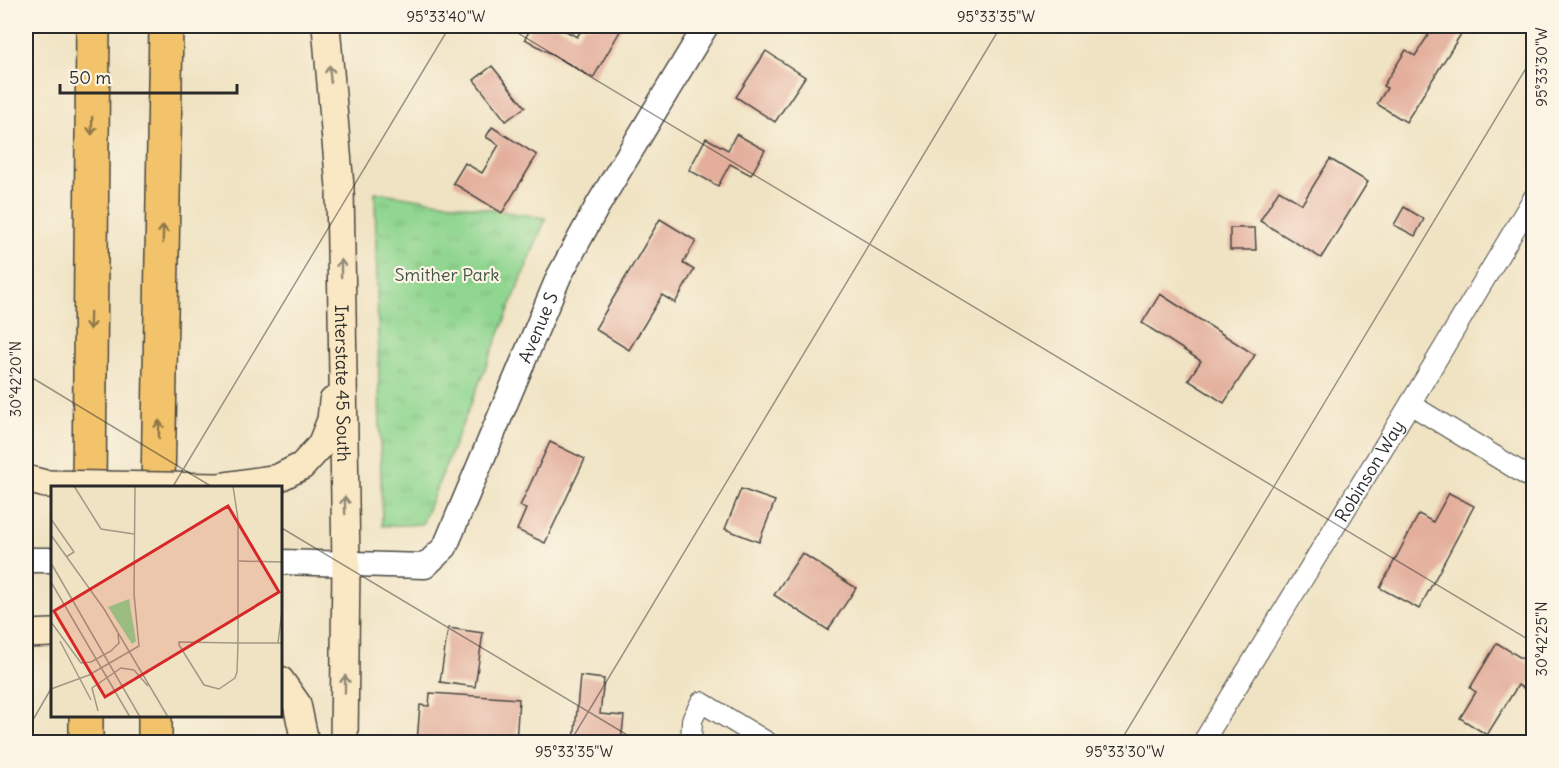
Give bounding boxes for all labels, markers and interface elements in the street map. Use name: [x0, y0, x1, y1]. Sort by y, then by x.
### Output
text: 95°33'40"W: [406, 7, 486, 26]
text: 95°33'35"W: [957, 7, 1035, 26]
text: 95°33'30"W: [1532, 27, 1551, 107]
scale bar: [60, 57, 237, 95]
one-way arrow: [324, 64, 335, 84]
text: 50 m: [69, 66, 111, 89]
one-way arrow: [86, 115, 98, 135]
one-way arrow: [157, 225, 168, 245]
one-way arrow: [335, 259, 347, 279]
park label: Smither Park: [395, 263, 499, 286]
street label: Avenue S: [512, 288, 563, 366]
street label: Interstate 45 South: [330, 304, 356, 462]
one-way arrow: [84, 310, 96, 330]
text: 30°42'20"N: [6, 341, 25, 417]
street label: Robinson Way: [1329, 416, 1409, 526]
one-way arrow: [153, 420, 165, 440]
inset map: [51, 486, 282, 717]
one-way arrow: [339, 496, 351, 516]
text: 30°42'25"N: [1532, 601, 1551, 677]
one-way arrow: [339, 675, 351, 695]
text: 95°33'35"W: [535, 742, 613, 761]
text: 95°33'30"W: [1085, 742, 1165, 761]

